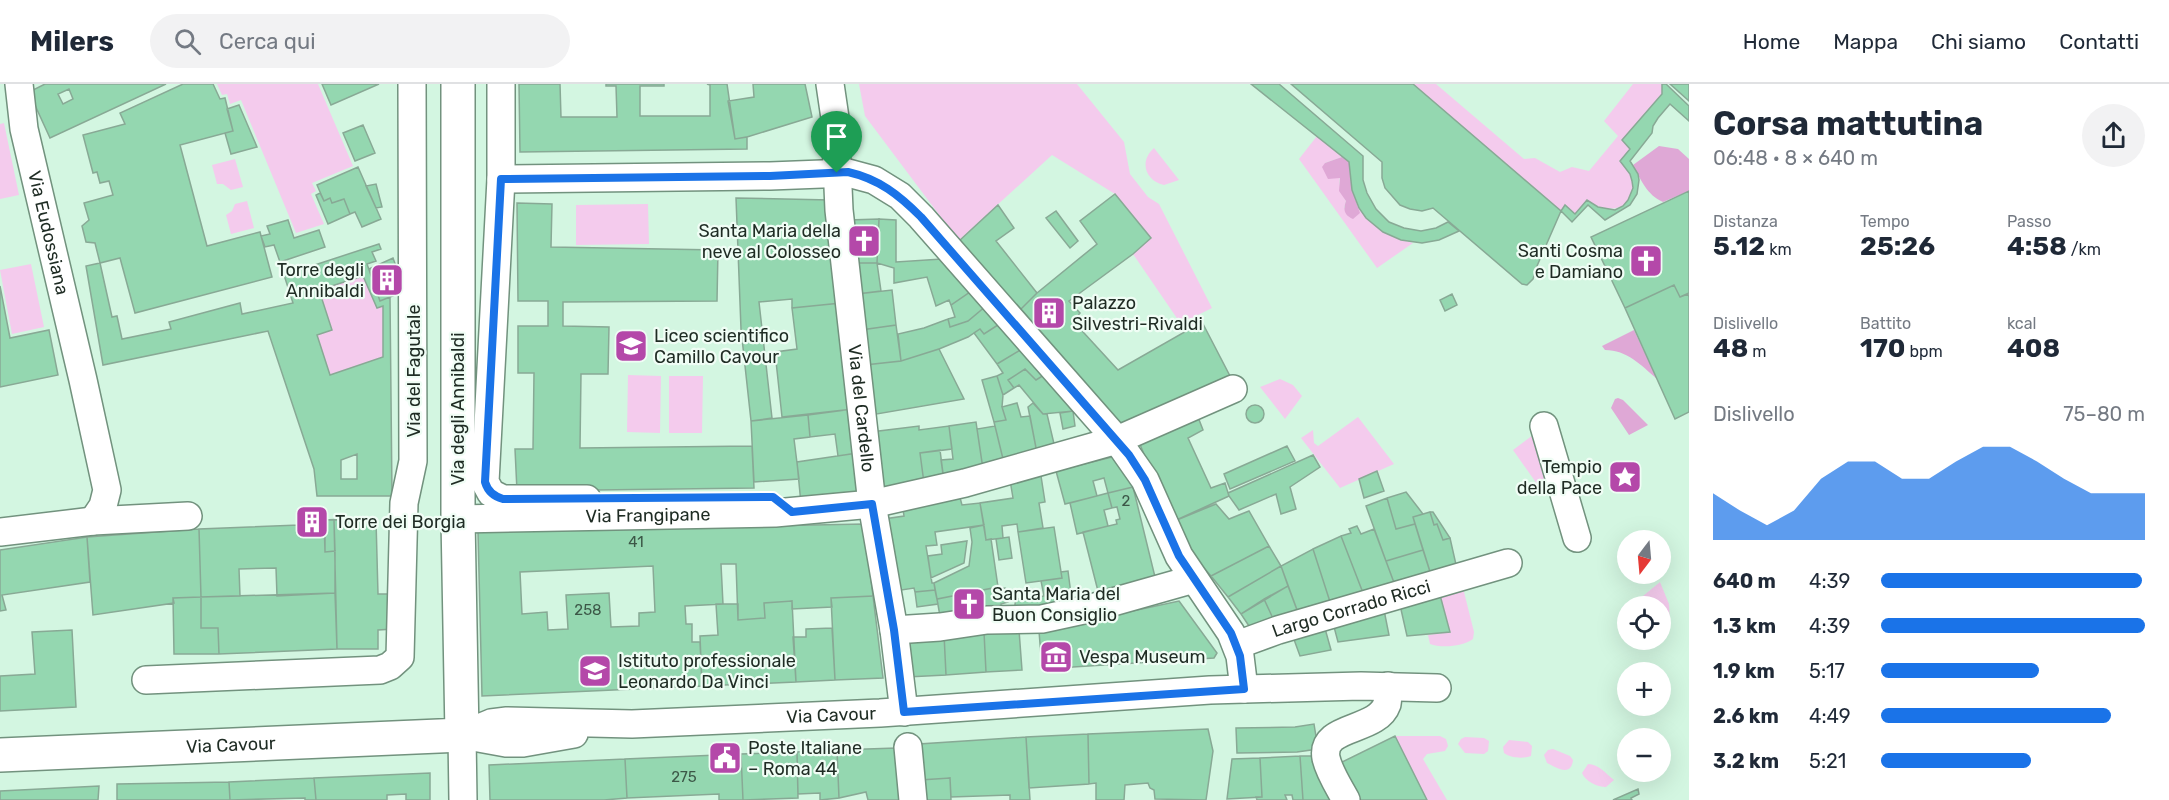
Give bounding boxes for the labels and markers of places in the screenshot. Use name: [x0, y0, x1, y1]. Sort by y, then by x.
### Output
pin: [811, 111, 862, 173]
place label: Santa Maria della neve al Colosseo: [698, 220, 841, 263]
church icon: Santa Maria della neve al Colosseo: [846, 223, 882, 259]
place label: Santi Cosma e Damiano: [1518, 240, 1623, 283]
church icon: Santi Cosma e Damiano: [1628, 243, 1664, 279]
place label: Torre degli Annibaldi: [277, 259, 364, 302]
building icon: Torre degli Annibaldi: [369, 262, 405, 298]
place label: Palazzo Silvestri-Rivaldi: [1072, 292, 1203, 335]
building icon: Palazzo Silvestri-Rivaldi: [1031, 295, 1067, 331]
place label: Liceo scientifico Camillo Cavour: [654, 325, 789, 368]
school or university icon: Liceo scientifico Camillo Cavour: [613, 328, 649, 364]
place label: Tempio della Pace: [1517, 456, 1602, 499]
place icon: Tempio della Pace: [1607, 459, 1643, 495]
building icon: Torre dei Borgia: [294, 504, 330, 540]
place label: Torre dei Borgia: [335, 511, 466, 533]
place label: Santa Maria del Buon Consiglio: [992, 583, 1120, 626]
church icon: Santa Maria del Buon Consiglio: [951, 586, 987, 622]
museum icon: Vespa Museum: [1038, 639, 1074, 675]
place label: Vespa Museum: [1079, 646, 1205, 668]
place label: Istituto professionale Leonardo Da Vinci: [618, 650, 796, 693]
school or university icon: Istituto professionale Leonardo Da Vinci: [577, 653, 613, 689]
place label: Poste Italiane – Roma 44: [748, 737, 862, 780]
public building icon: Poste Italiane – Roma 44: [707, 740, 743, 776]

